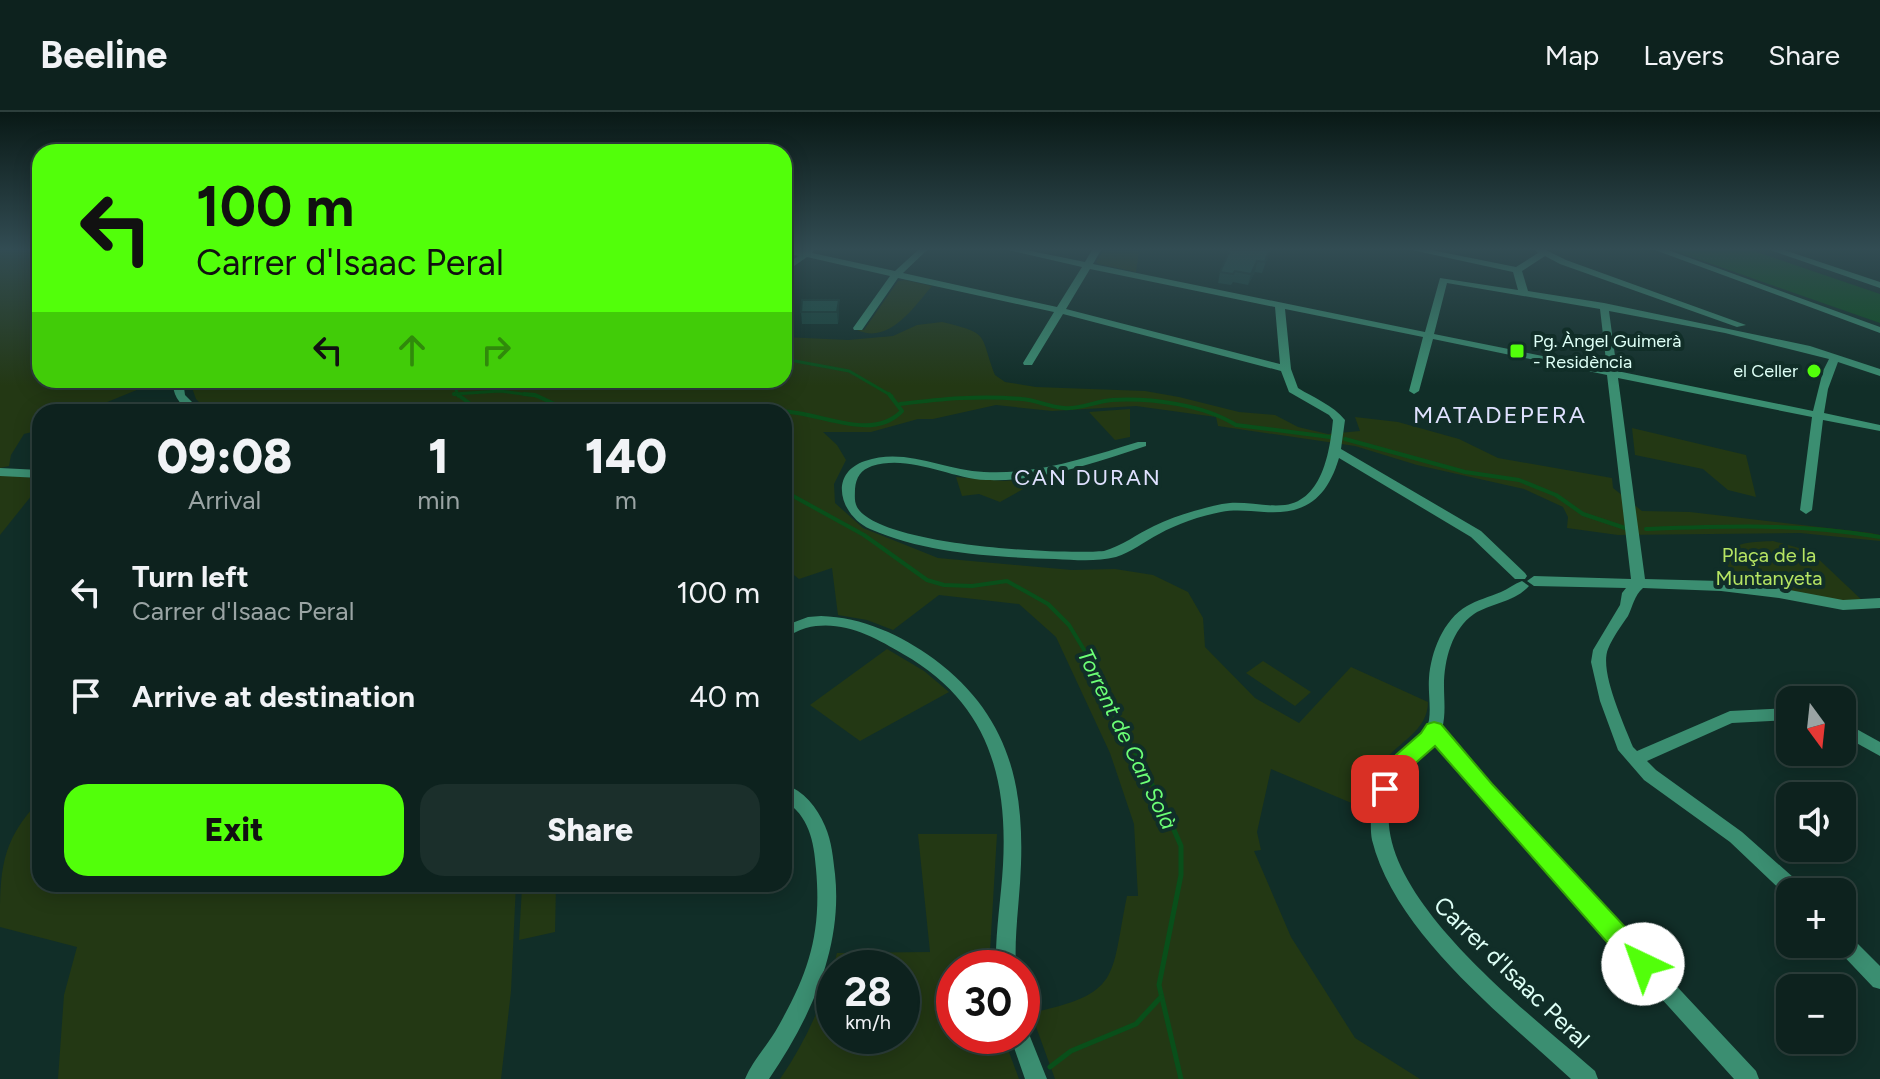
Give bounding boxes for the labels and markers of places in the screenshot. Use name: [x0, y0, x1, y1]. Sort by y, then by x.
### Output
place label: Pg. Àngel Guimerà - Residència: [1533, 330, 1681, 373]
marker: Pg. Àngel Guimerà - Residència: [1508, 342, 1526, 360]
place label: el Celler: [1733, 360, 1798, 382]
marker: el Celler: [1805, 362, 1823, 380]
pin: [1351, 755, 1419, 823]

